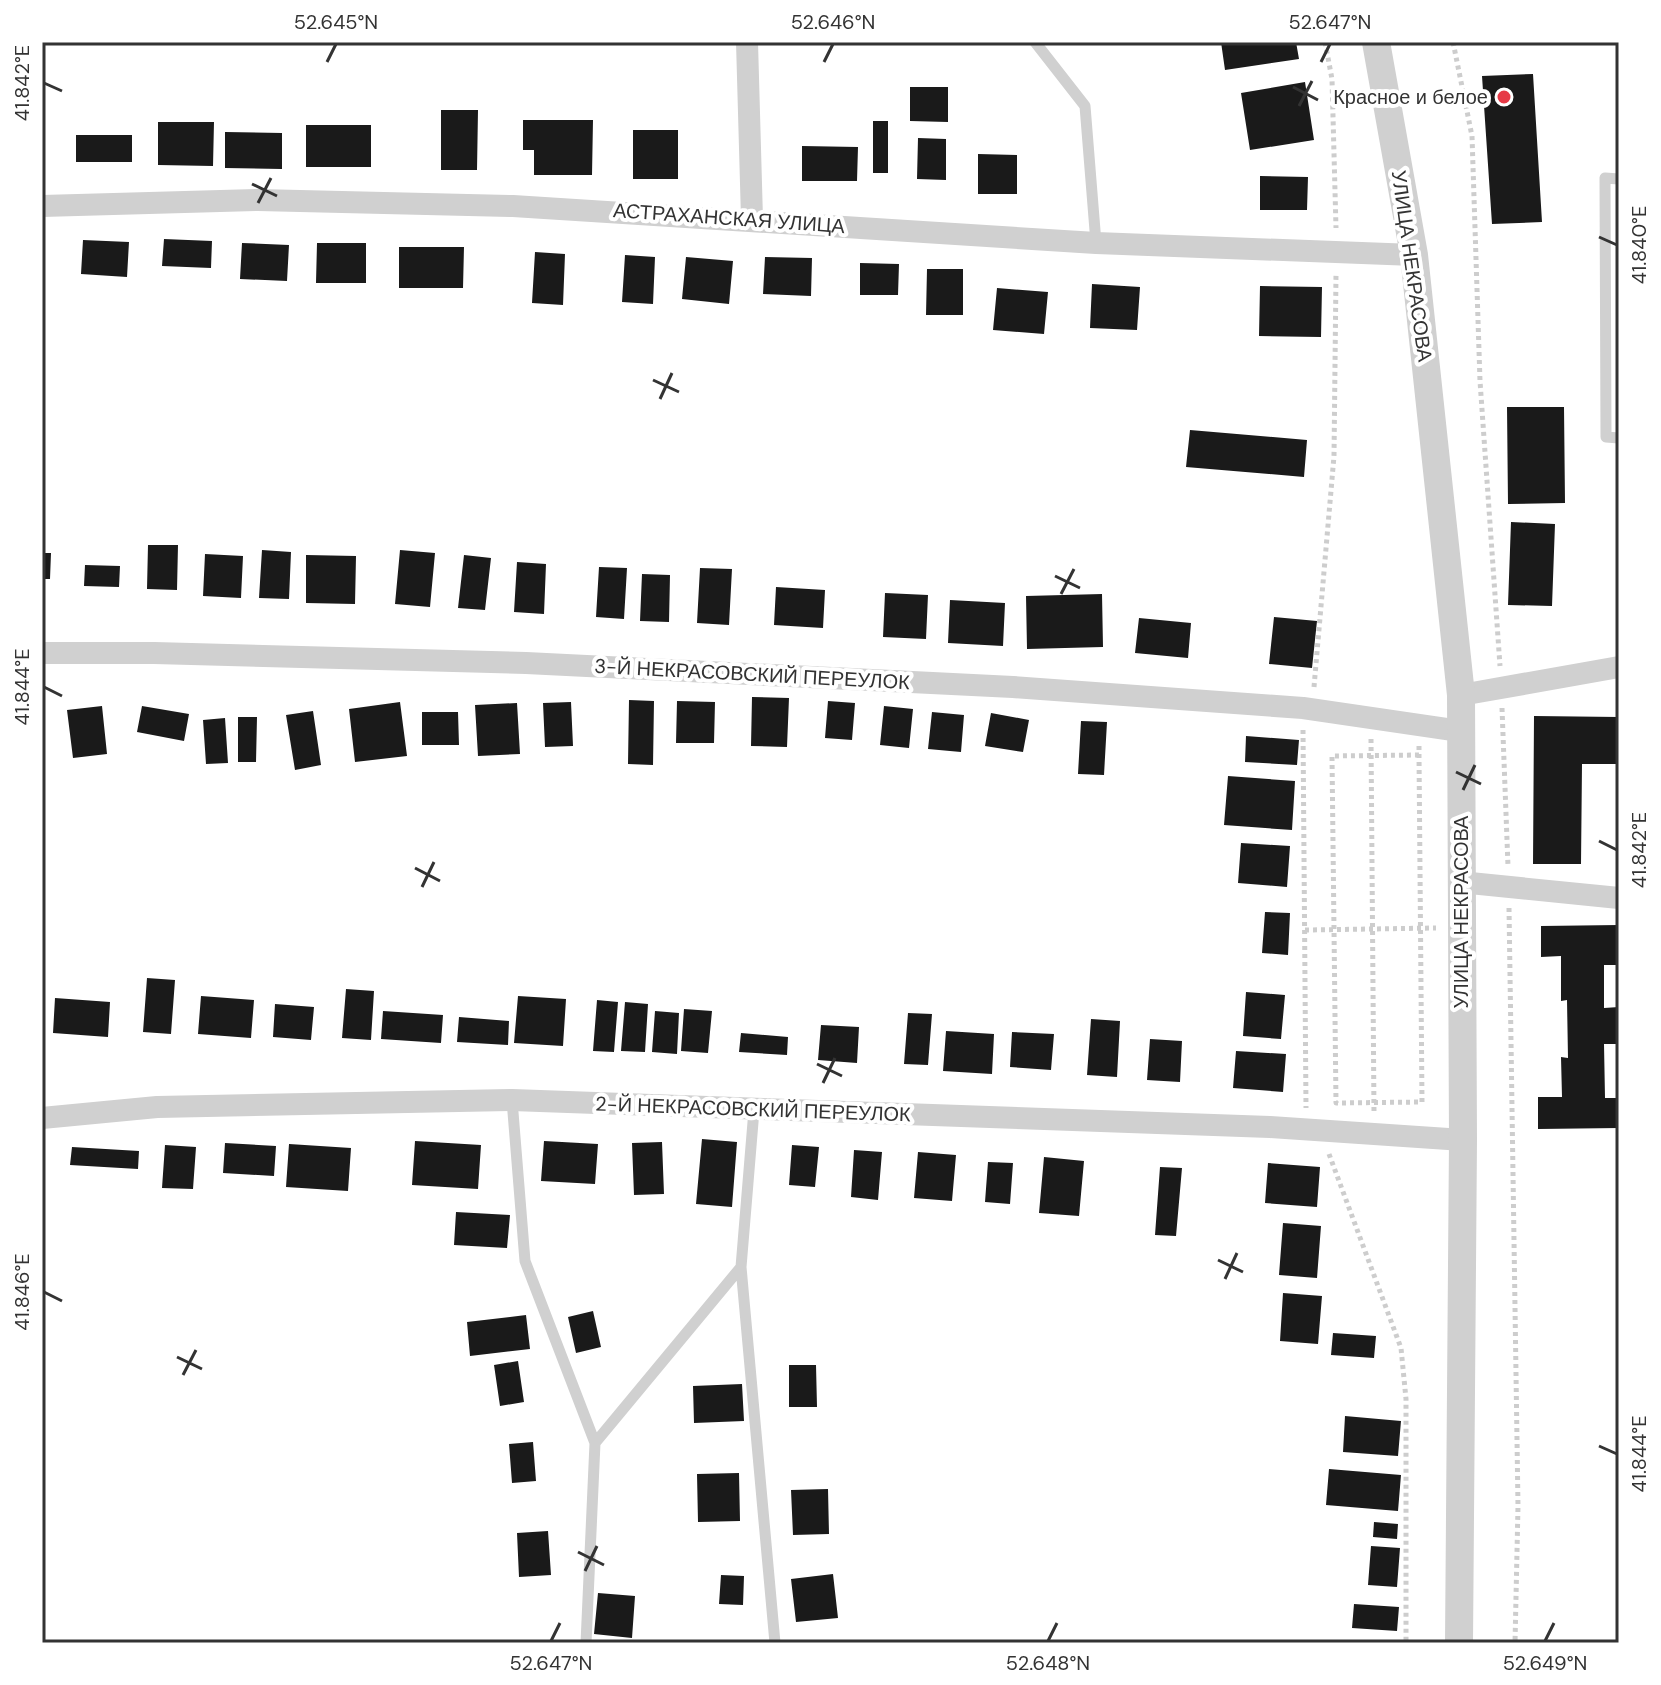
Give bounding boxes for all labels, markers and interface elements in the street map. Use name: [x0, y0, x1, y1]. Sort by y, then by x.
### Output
text: 52.645°N: [294, 9, 378, 35]
text: 52.646°N: [791, 9, 875, 35]
text: 52.647°N: [1289, 9, 1371, 35]
text: 41.842°E: [9, 45, 35, 121]
place label: Красное и белое: [1333, 84, 1488, 110]
marker: Красное и белое: [1495, 88, 1513, 106]
street label: УЛИЦА НЕКРАСОВА: [1386, 169, 1438, 364]
street label: АСТРАХАНСКАЯ УЛИЦА: [612, 197, 846, 239]
text: 41.840°E: [1626, 206, 1652, 284]
text: 41.844°E: [9, 649, 35, 725]
street label: 3-Й НЕКРАСОВСКИЙ ПЕРЕУЛОК: [594, 653, 911, 695]
text: 41.842°E: [1626, 812, 1652, 888]
street label: УЛИЦА НЕКРАСОВА: [1448, 815, 1474, 1008]
street label: 2-Й НЕКРАСОВСКИЙ ПЕРЕУЛОК: [595, 1091, 911, 1128]
text: 41.846°E: [9, 1253, 35, 1331]
text: 41.844°E: [1626, 1416, 1652, 1492]
text: 52.647°N: [510, 1650, 592, 1676]
text: 52.648°N: [1006, 1650, 1090, 1676]
text: 52.649°N: [1503, 1650, 1587, 1676]

